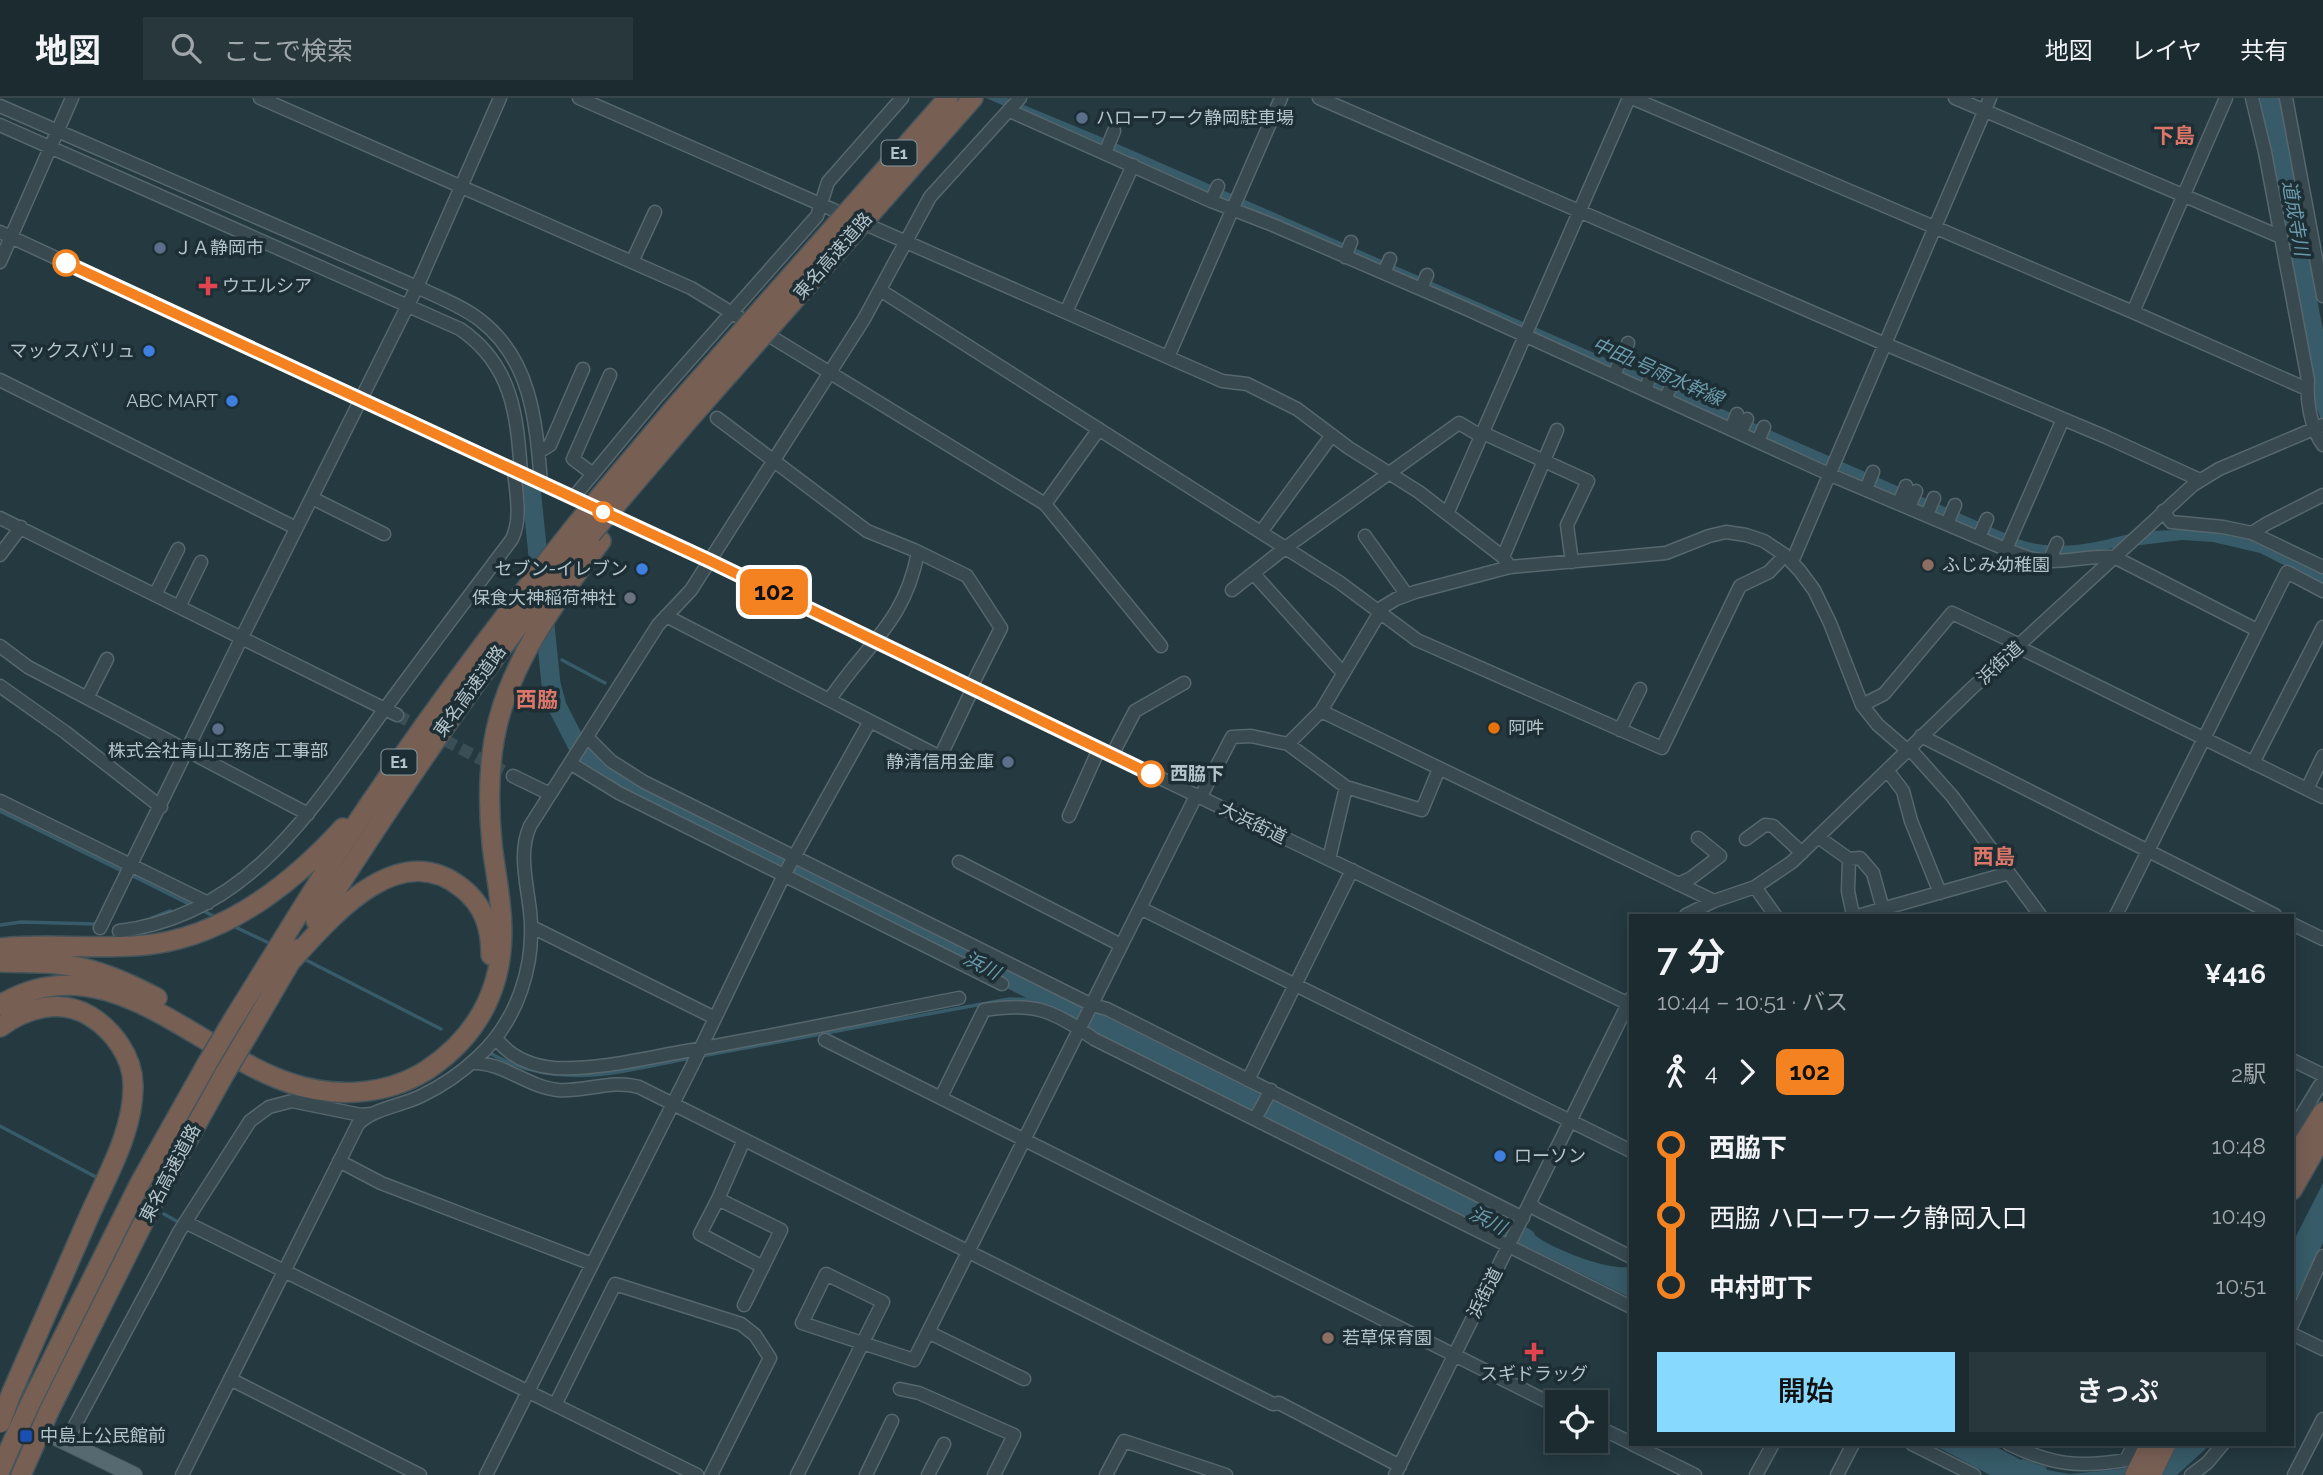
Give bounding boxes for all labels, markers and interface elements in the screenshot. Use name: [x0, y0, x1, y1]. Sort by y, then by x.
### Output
search box: [143, 17, 633, 80]
icon: search: [167, 29, 205, 67]
text: 地図: [35, 31, 101, 70]
text: ここで検索: [223, 36, 353, 66]
text: 地図: [2045, 36, 2093, 65]
text: レイヤ: [2131, 36, 2202, 65]
text: 共有: [2240, 36, 2288, 65]
place label: ハローワーク静岡駐車場: [1096, 107, 1294, 128]
marker: ハローワーク静岡駐車場: [1074, 110, 1090, 126]
district label: 下島: [2153, 123, 2195, 148]
road number: E1: [881, 140, 916, 166]
water label: 道成寺川: [2279, 179, 2314, 259]
street label: 東名高速道路: [789, 208, 876, 303]
place label: ＪＡ静岡市: [174, 237, 264, 258]
marker: ＪＡ静岡市: [152, 240, 168, 256]
unlabelled marker: [53, 250, 79, 276]
place label: ウエルシア: [222, 275, 312, 296]
marker: ウエルシア: [200, 278, 216, 294]
water label: 中田1号雨水幹線: [1589, 332, 1729, 410]
place label: マックスバリュ: [10, 340, 135, 361]
marker: マックスバリュ: [141, 343, 157, 359]
place label: ABC MART: [126, 390, 218, 411]
marker: ABC MART: [224, 393, 240, 409]
unlabelled marker: [593, 502, 613, 522]
place label: ふじみ幼稚園: [1942, 554, 2050, 575]
marker: ふじみ幼稚園: [1920, 557, 1936, 573]
place label: セブン-イレブン: [494, 558, 628, 579]
marker: セブン-イレブン: [634, 561, 650, 577]
line badge: 102: [734, 569, 814, 615]
text: 102: [754, 577, 794, 606]
place label: 保食大神稲荷神社: [472, 587, 616, 608]
marker: 保食大神稲荷神社: [622, 590, 638, 606]
street label: 浜街道: [1973, 637, 2027, 688]
street label: 東名高速道路: [429, 641, 510, 741]
district label: 西脇: [516, 687, 558, 712]
place label: 阿吽: [1508, 717, 1544, 738]
marker: 阿吽: [1486, 720, 1502, 736]
marker: 株式会社青山工務店 工事部: [210, 721, 226, 737]
place label: 株式会社青山工務店 工事部: [108, 740, 328, 761]
road number: E1: [382, 750, 416, 775]
place label: 静清信用金庫: [886, 751, 994, 772]
marker: 静清信用金庫: [1000, 754, 1016, 770]
marker: 西脇下: [1138, 761, 1164, 787]
place label: 西脇下: [1170, 763, 1224, 784]
street label: 大浜街道: [1216, 797, 1290, 848]
district label: 西島: [1973, 844, 2015, 869]
text: 7 分: [1657, 934, 1725, 979]
water label: 浜川: [960, 947, 1006, 984]
text: ¥416: [2204, 959, 2266, 989]
text: 10:44 – 10:51 · バス: [1657, 988, 1848, 1015]
icon: walk: [1657, 1053, 1695, 1091]
icon: forward: [1728, 1053, 1766, 1091]
text: 102: [1790, 1057, 1830, 1086]
text: 4: [1705, 1058, 1718, 1085]
text: 2駅: [2231, 1060, 2266, 1087]
street label: 東名高速道路: [135, 1120, 204, 1225]
text: 10:48: [2212, 1132, 2266, 1159]
text: 西脇下: [1709, 1133, 1787, 1163]
place label: ローソン: [1514, 1145, 1586, 1166]
marker: ローソン: [1492, 1148, 1508, 1164]
water label: 浜川: [1466, 1202, 1512, 1239]
text: 10:49: [2212, 1202, 2266, 1229]
text: 西脇 ハローワーク静岡入口: [1709, 1203, 2028, 1233]
street label: 浜街道: [1463, 1264, 1506, 1322]
text: 10:51: [2215, 1272, 2266, 1299]
text: 中村町下: [1709, 1273, 1813, 1303]
place label: 若草保育園: [1342, 1327, 1432, 1348]
marker: 若草保育園: [1320, 1330, 1336, 1346]
marker: スギドラッグ: [1526, 1344, 1542, 1360]
button: 開始: [1657, 1352, 1955, 1432]
button: きっぷ: [1969, 1352, 2266, 1432]
place label: スギドラッグ: [1480, 1363, 1588, 1384]
map controls: [1545, 1390, 1608, 1453]
button: locate: [1545, 1390, 1608, 1453]
place label: 中島上公民館前: [40, 1425, 166, 1446]
marker: 中島上公民館前: [18, 1428, 34, 1444]

